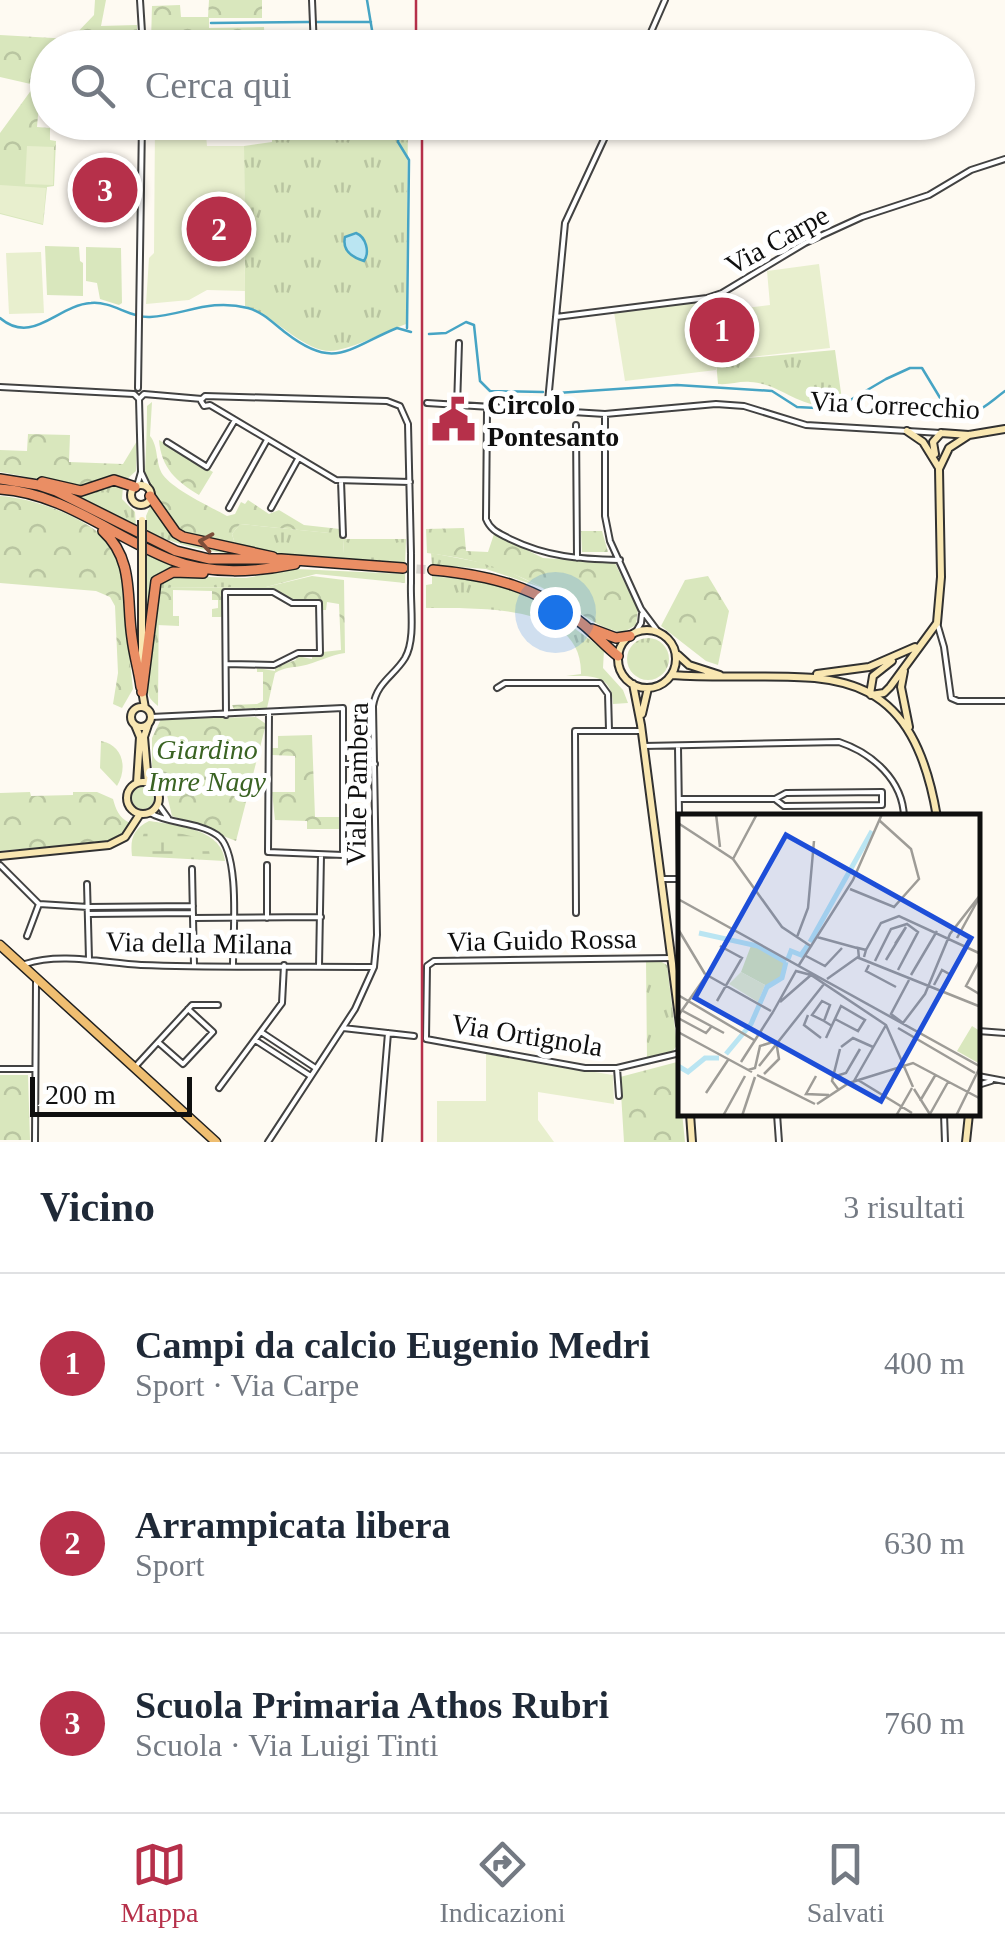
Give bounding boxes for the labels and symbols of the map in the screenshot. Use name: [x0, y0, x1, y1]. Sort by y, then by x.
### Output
pin: 3: [72, 152, 138, 228]
pin: 2: [186, 192, 252, 266]
street label: Via Carpe: [720, 199, 834, 281]
pin: 1: [690, 292, 754, 368]
street label: Via Correcchio: [809, 385, 981, 425]
place label: Circolo Pontesanto: [487, 389, 619, 452]
public building icon: Circolo Pontesanto: [430, 396, 478, 444]
one-way arrow: [198, 532, 214, 553]
your location: [530, 587, 581, 638]
street label: Viale Pambera: [340, 701, 374, 866]
park label: Giardino Imre Nagy: [147, 734, 267, 797]
inset map: [678, 814, 980, 1117]
street label: Via Guido Rossa: [447, 923, 638, 957]
street label: Via della Milana: [106, 926, 293, 960]
street label: Via Ortignola: [449, 1008, 606, 1062]
scale bar: [30, 1072, 192, 1116]

